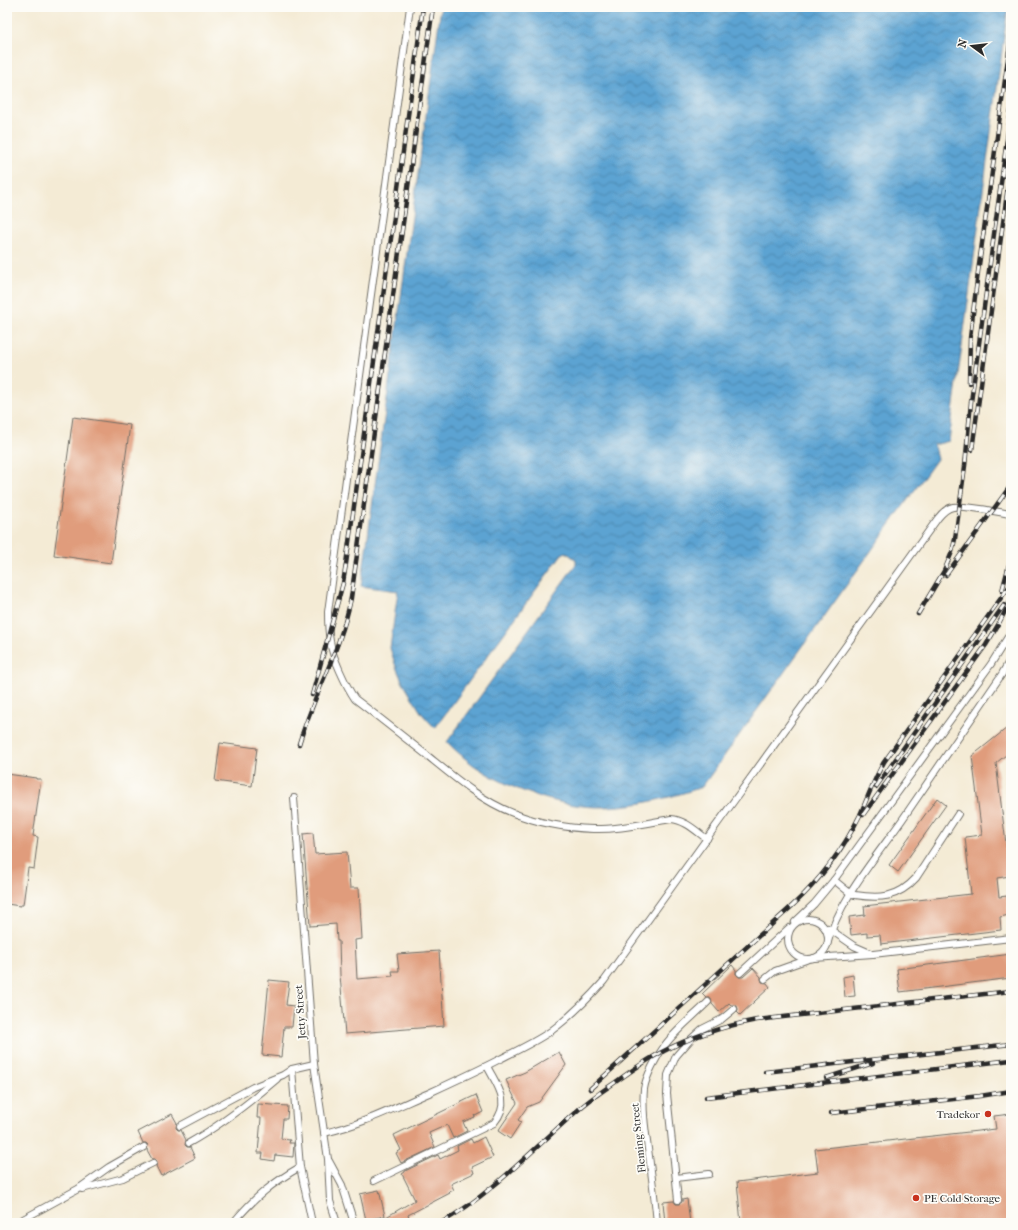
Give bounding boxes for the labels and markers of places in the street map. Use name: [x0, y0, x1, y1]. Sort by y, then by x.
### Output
place label: Tradekor: [937, 1108, 980, 1121]
marker: Tradekor: [983, 1109, 993, 1119]
place label: PE Cold Storage: [924, 1192, 1001, 1205]
marker: PE Cold Storage: [911, 1193, 921, 1203]

